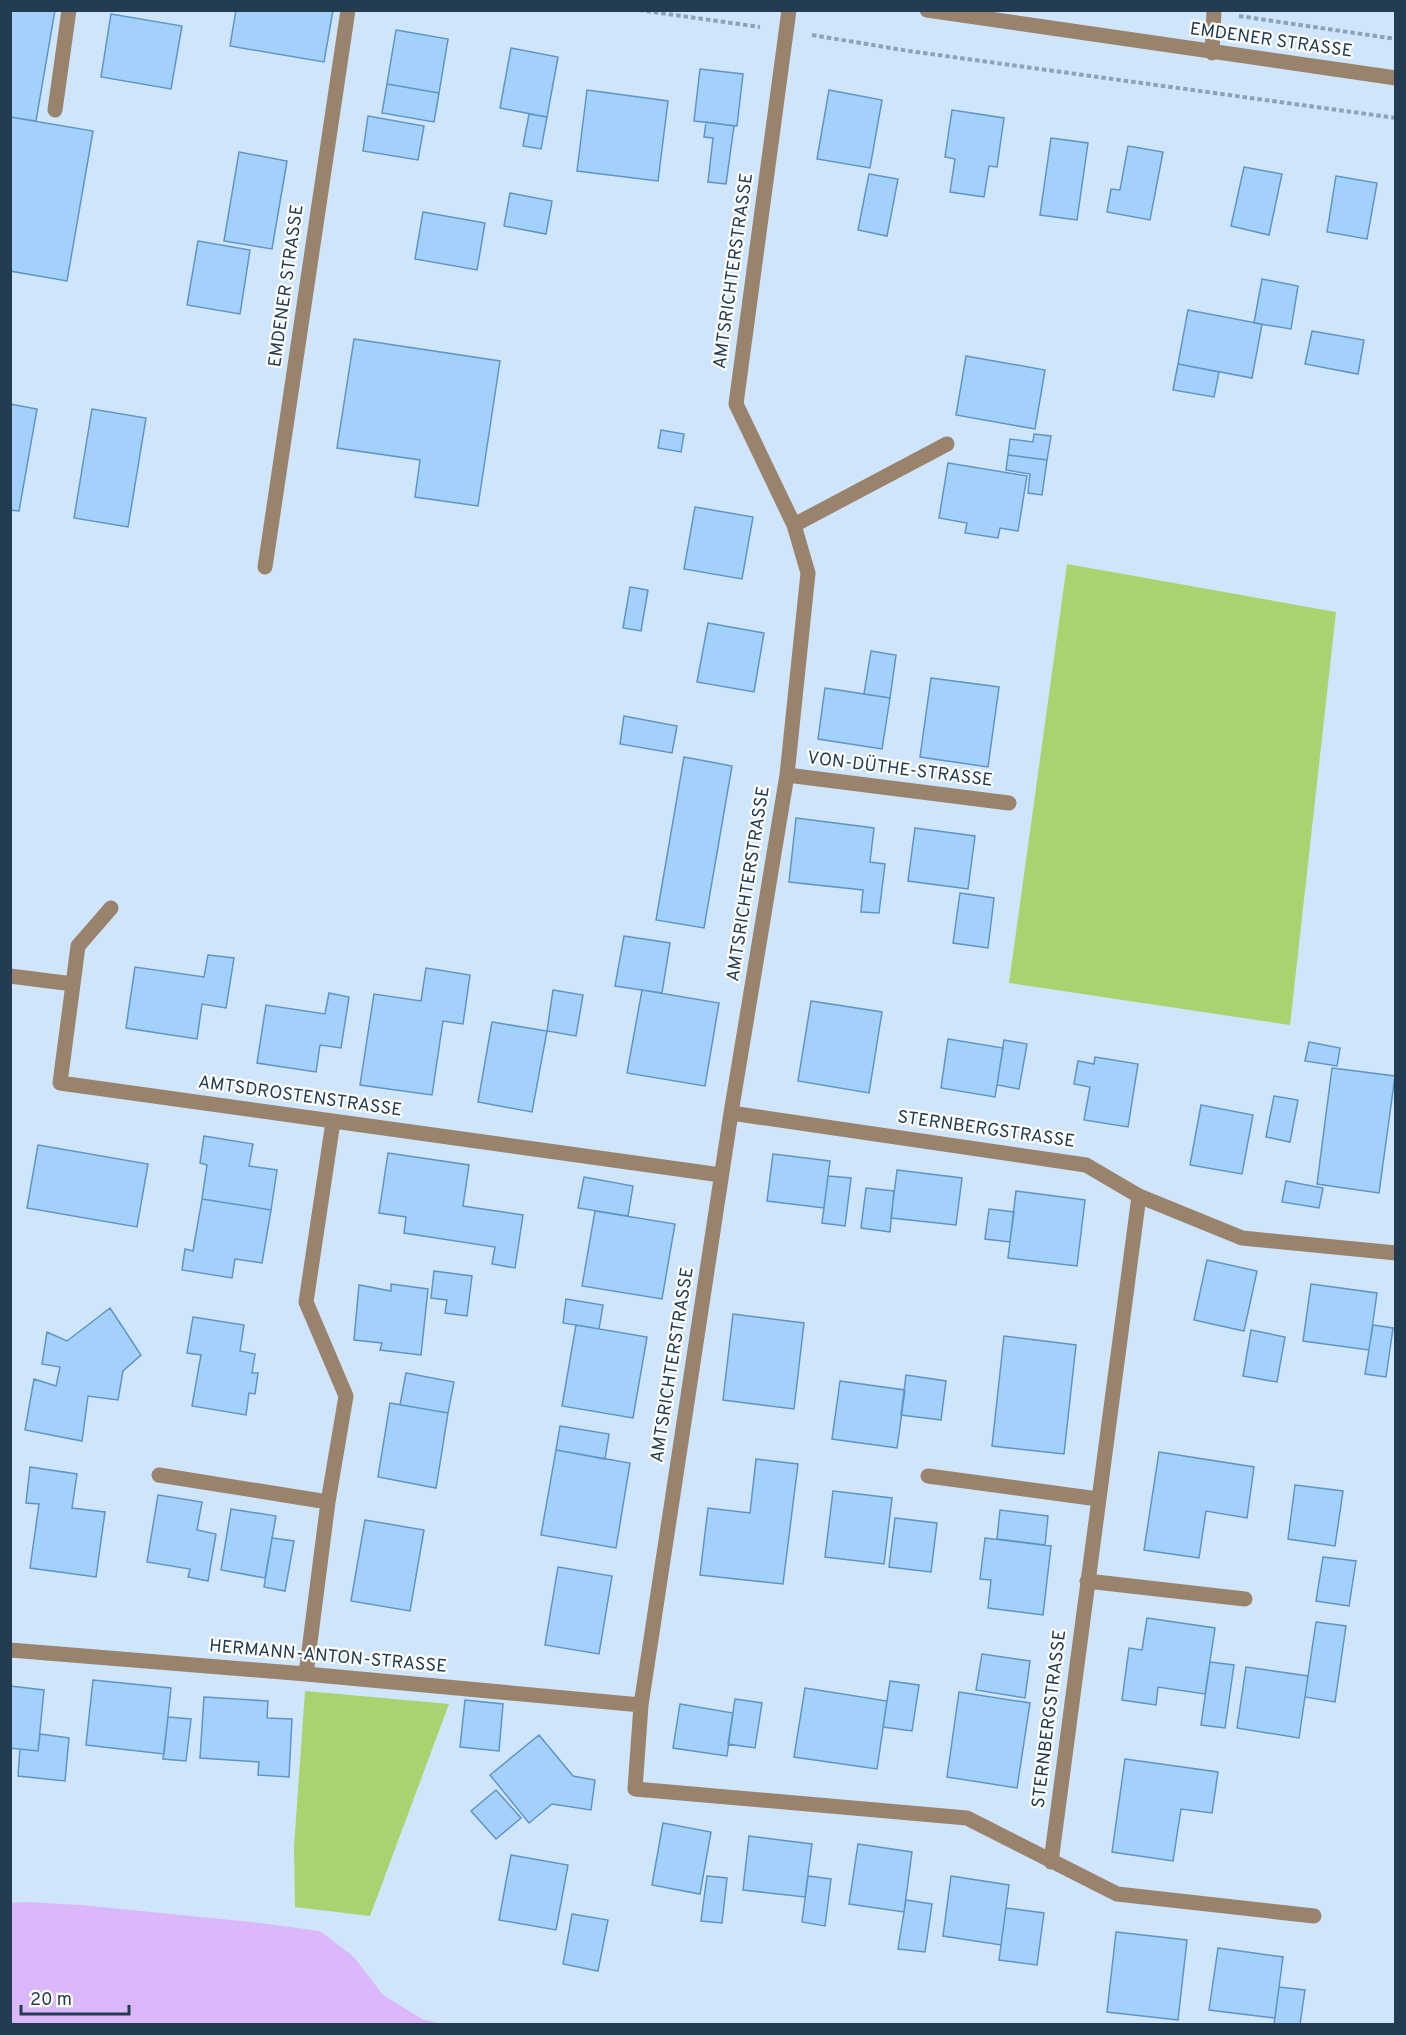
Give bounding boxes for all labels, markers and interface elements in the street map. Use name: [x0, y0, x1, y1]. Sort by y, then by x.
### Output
street label: EMDENER STRASSE: [1188, 18, 1354, 64]
street label: AMTSRICHTERSTRASSE: [709, 171, 759, 371]
street label: EMDENER STRASSE: [264, 203, 310, 369]
street label: VON-DÜTHE-STRASSE: [806, 745, 994, 793]
street label: AMTSRICHTERSTRASSE: [722, 785, 776, 983]
street label: AMTSDROSTENSTRASSE: [197, 1071, 403, 1123]
street label: STERNBERGSTRASSE: [896, 1106, 1076, 1154]
street label: AMTSRICHTERSTRASSE: [646, 1266, 700, 1464]
street label: STERNBERGSTRASSE: [1028, 1629, 1072, 1809]
street label: HERMANN-ANTON-STRASSE: [208, 1635, 448, 1679]
scale bar: [21, 1978, 129, 2016]
text: 20 m: [30, 1989, 72, 2012]

